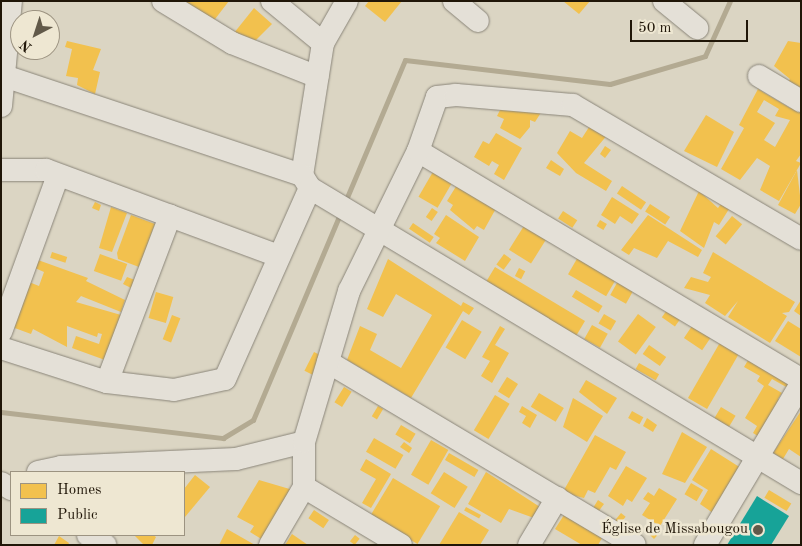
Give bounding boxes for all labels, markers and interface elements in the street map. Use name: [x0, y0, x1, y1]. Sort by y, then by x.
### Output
north arrow: [10, 10, 60, 60]
scale bar: [632, 10, 750, 42]
text: 50 m: [638, 21, 672, 36]
text: N: [17, 37, 35, 55]
legend: [10, 471, 185, 536]
text: Homes: [57, 483, 102, 498]
text: Public: [57, 508, 98, 523]
place label: Église de Missabougou: [601, 521, 748, 539]
marker: Église de Missabougou: [752, 524, 764, 536]

